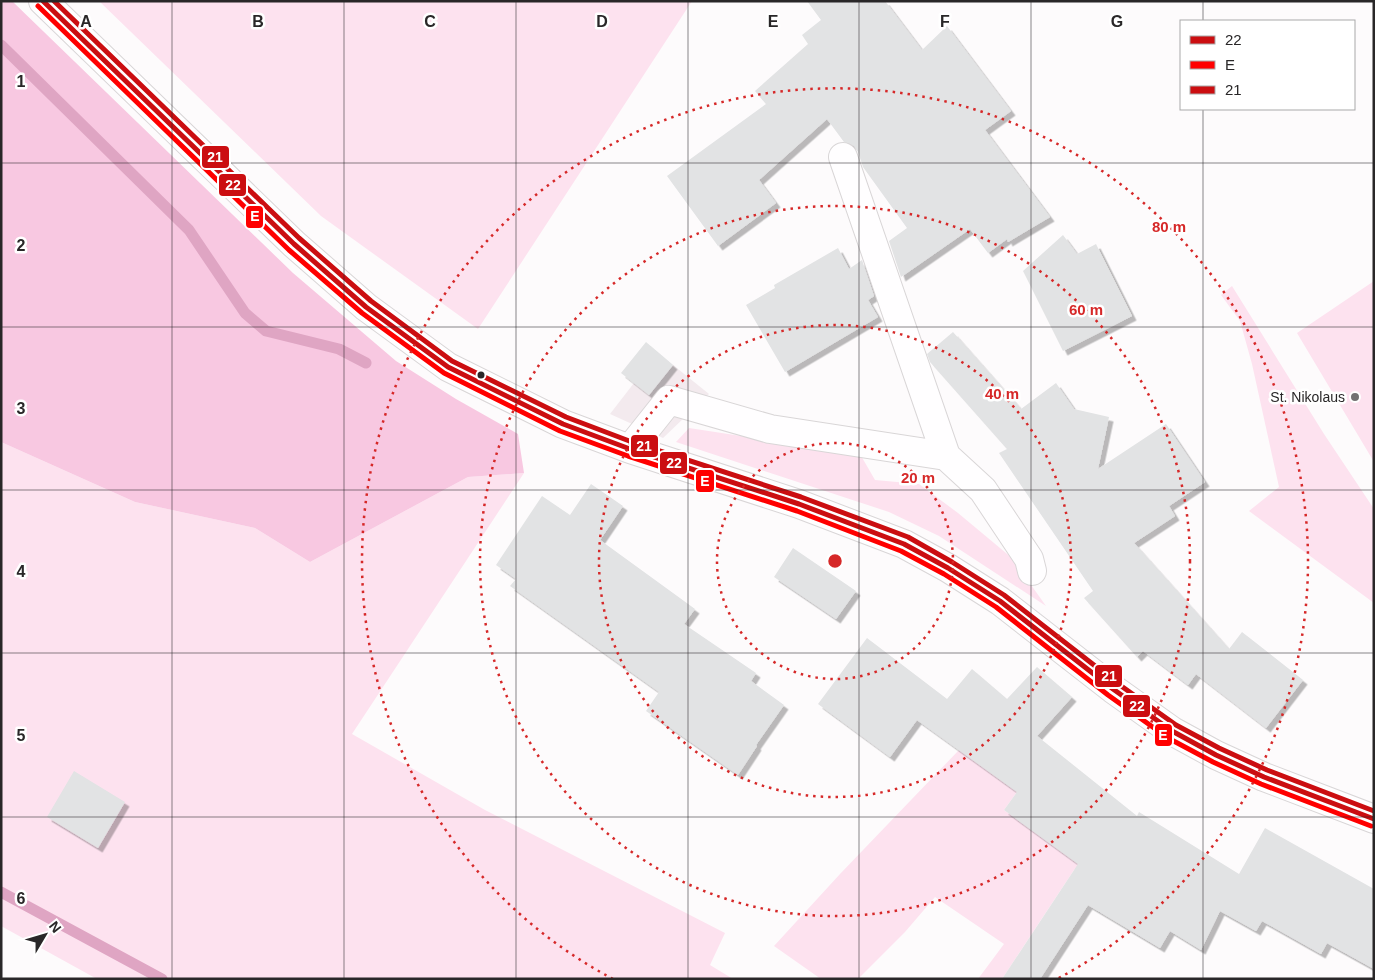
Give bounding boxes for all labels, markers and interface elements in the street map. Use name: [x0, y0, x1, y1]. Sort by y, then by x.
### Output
text: A: [80, 13, 92, 30]
text: B: [252, 13, 264, 30]
text: C: [424, 13, 436, 30]
text: D: [596, 13, 608, 30]
text: E: [768, 13, 779, 30]
text: F: [940, 13, 950, 30]
text: G: [1111, 13, 1123, 30]
legend: [1180, 20, 1355, 110]
text: 22: [1225, 31, 1242, 48]
text: E: [1225, 56, 1235, 73]
text: 1: [17, 73, 26, 90]
text: 21: [1225, 81, 1242, 98]
line badge: 21: [201, 145, 230, 169]
text: 21: [207, 149, 223, 165]
line badge: 22: [218, 173, 247, 197]
text: 22: [225, 177, 241, 193]
line badge: E: [245, 205, 264, 229]
text: E: [250, 208, 260, 224]
text: 80 m: [1152, 218, 1186, 235]
text: 2: [17, 237, 26, 254]
text: 60 m: [1069, 301, 1103, 318]
unlabelled marker: [476, 370, 486, 380]
text: 40 m: [985, 385, 1019, 402]
place label: St. Nikolaus: [1270, 389, 1345, 405]
marker: St. Nikolaus: [1349, 391, 1361, 403]
text: 3: [17, 400, 26, 417]
line badge: 21: [630, 434, 659, 458]
text: 21: [636, 438, 652, 454]
line badge: 22: [659, 451, 688, 475]
text: 22: [666, 455, 682, 471]
line badge: E: [695, 469, 715, 493]
text: 20 m: [901, 469, 935, 486]
text: E: [700, 473, 710, 489]
centre of rings: [826, 552, 844, 570]
text: 4: [17, 563, 26, 580]
line badge: 21: [1094, 664, 1123, 688]
text: 21: [1101, 668, 1117, 684]
line badge: 22: [1122, 694, 1151, 718]
text: 22: [1129, 698, 1145, 714]
line badge: E: [1154, 723, 1173, 747]
text: 5: [17, 727, 26, 744]
text: E: [1158, 727, 1168, 743]
text: 6: [17, 890, 26, 907]
north arrow: [20, 910, 70, 960]
text: N: [46, 918, 65, 936]

